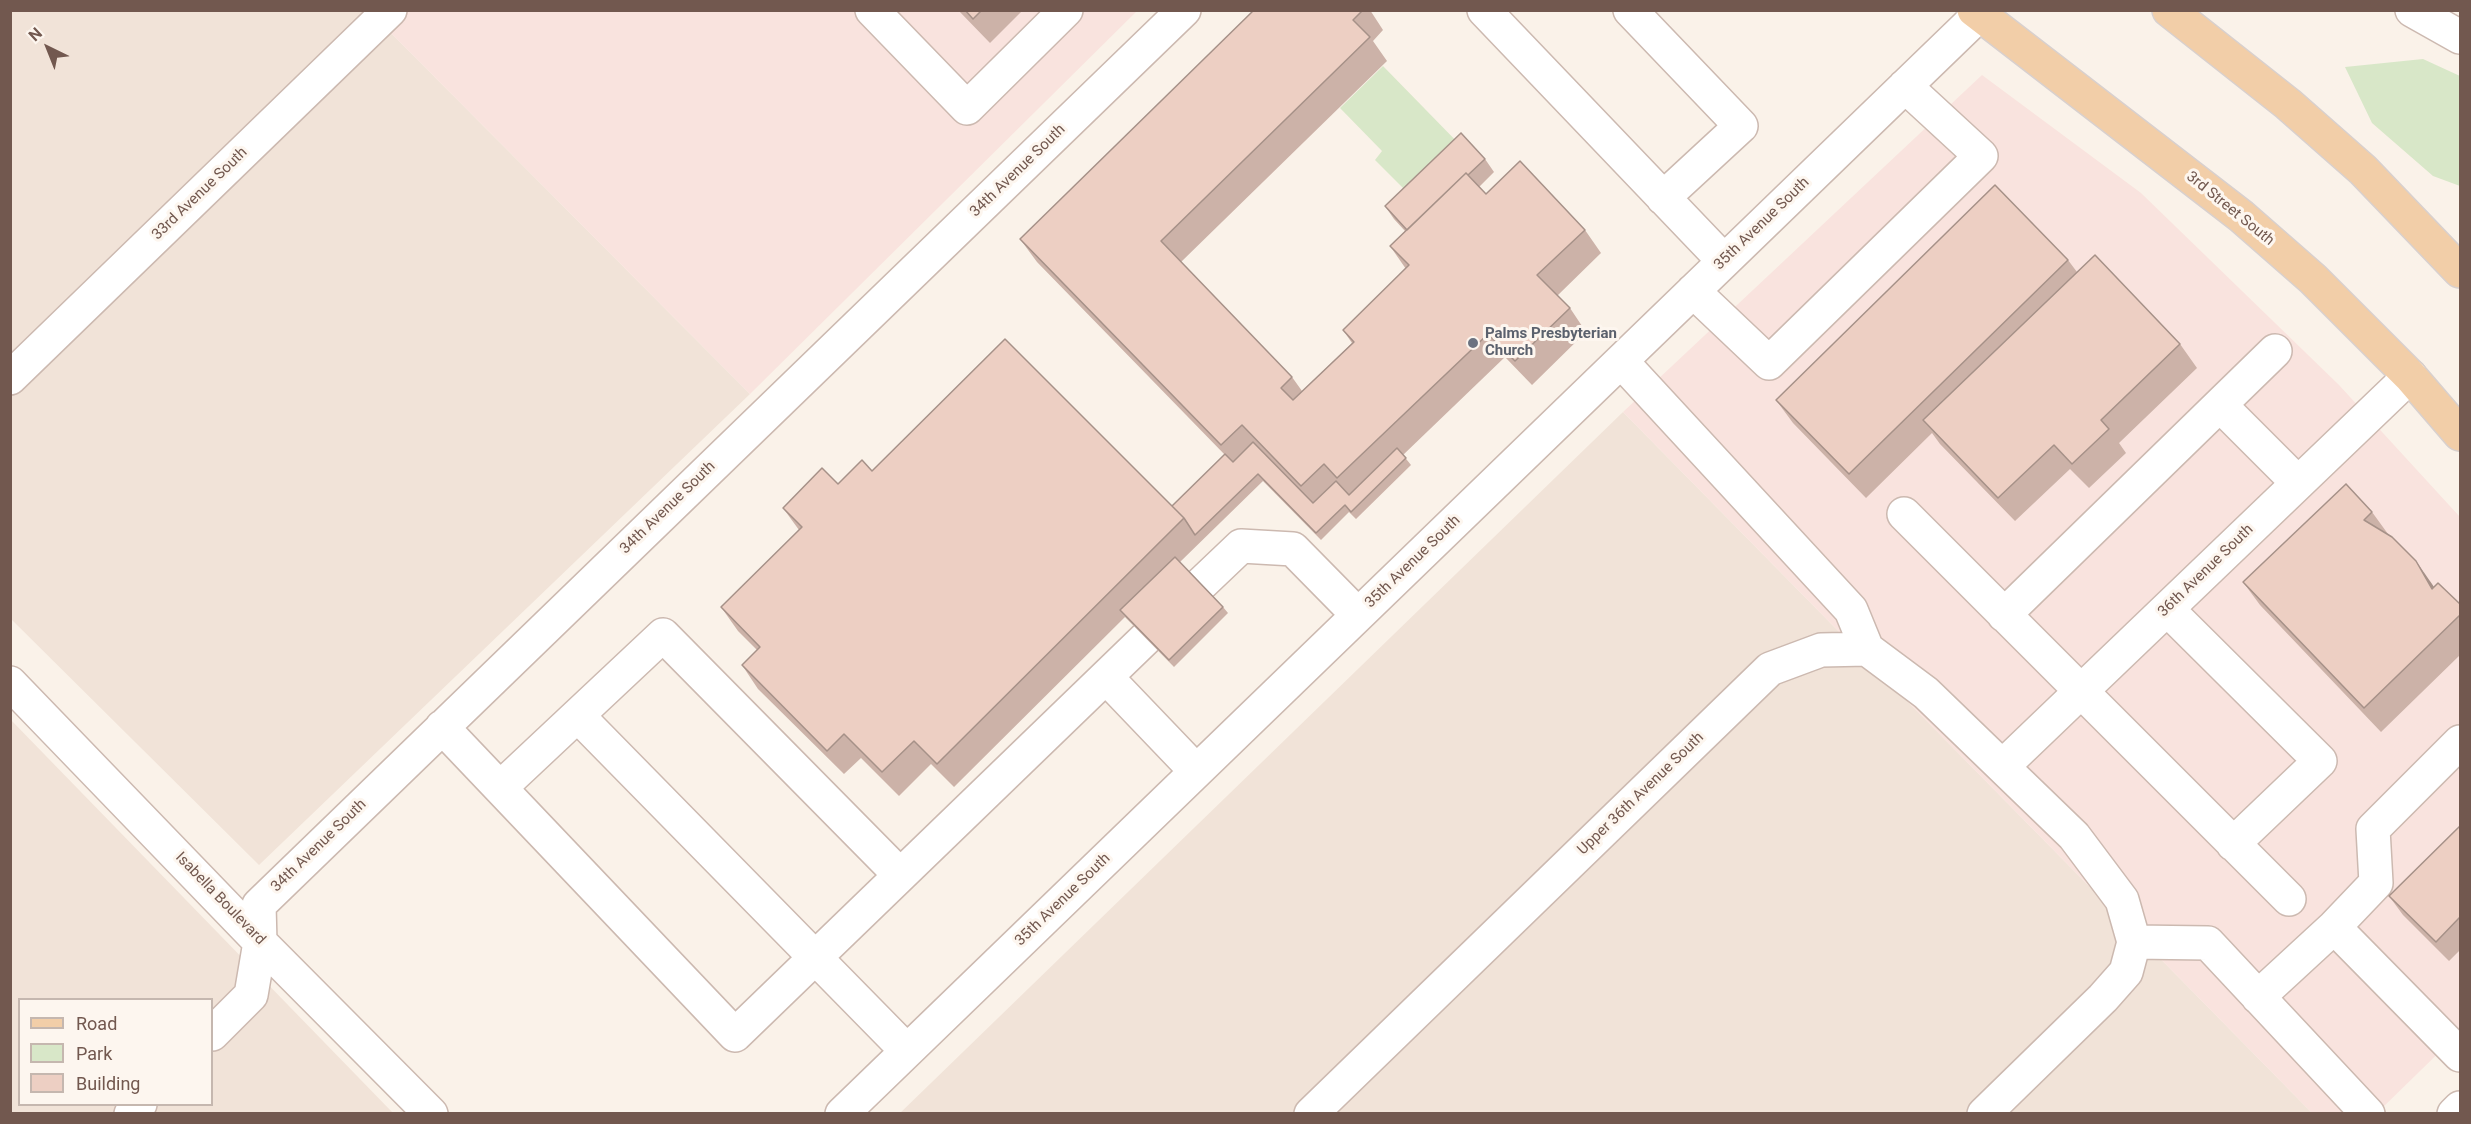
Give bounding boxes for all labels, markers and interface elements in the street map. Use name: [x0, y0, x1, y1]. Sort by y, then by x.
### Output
north arrow: [18, 18, 78, 78]
text: N: [25, 24, 46, 45]
street label: 34th Avenue South: [967, 121, 1069, 221]
street label: 33rd Avenue South: [149, 144, 251, 244]
street label: 3rd Street South: [2182, 168, 2278, 250]
street label: 35th Avenue South: [1711, 174, 1813, 274]
place label: Palms Presbyterian Church: [1485, 325, 1617, 360]
marker: Palms Presbyterian Church: [1466, 336, 1480, 350]
street label: 34th Avenue South: [617, 458, 719, 558]
street label: 35th Avenue South: [1362, 512, 1464, 612]
street label: 36th Avenue South: [2155, 521, 2257, 621]
street label: Upper 36th Avenue South: [1574, 729, 1708, 859]
street label: 34th Avenue South: [268, 796, 370, 896]
street label: Isabella Boulevard: [171, 849, 269, 949]
street label: 35th Avenue South: [1012, 850, 1114, 950]
legend: [18, 998, 213, 1106]
text: Road: [76, 1013, 117, 1034]
text: Park: [76, 1043, 112, 1064]
text: Building: [76, 1073, 140, 1094]

